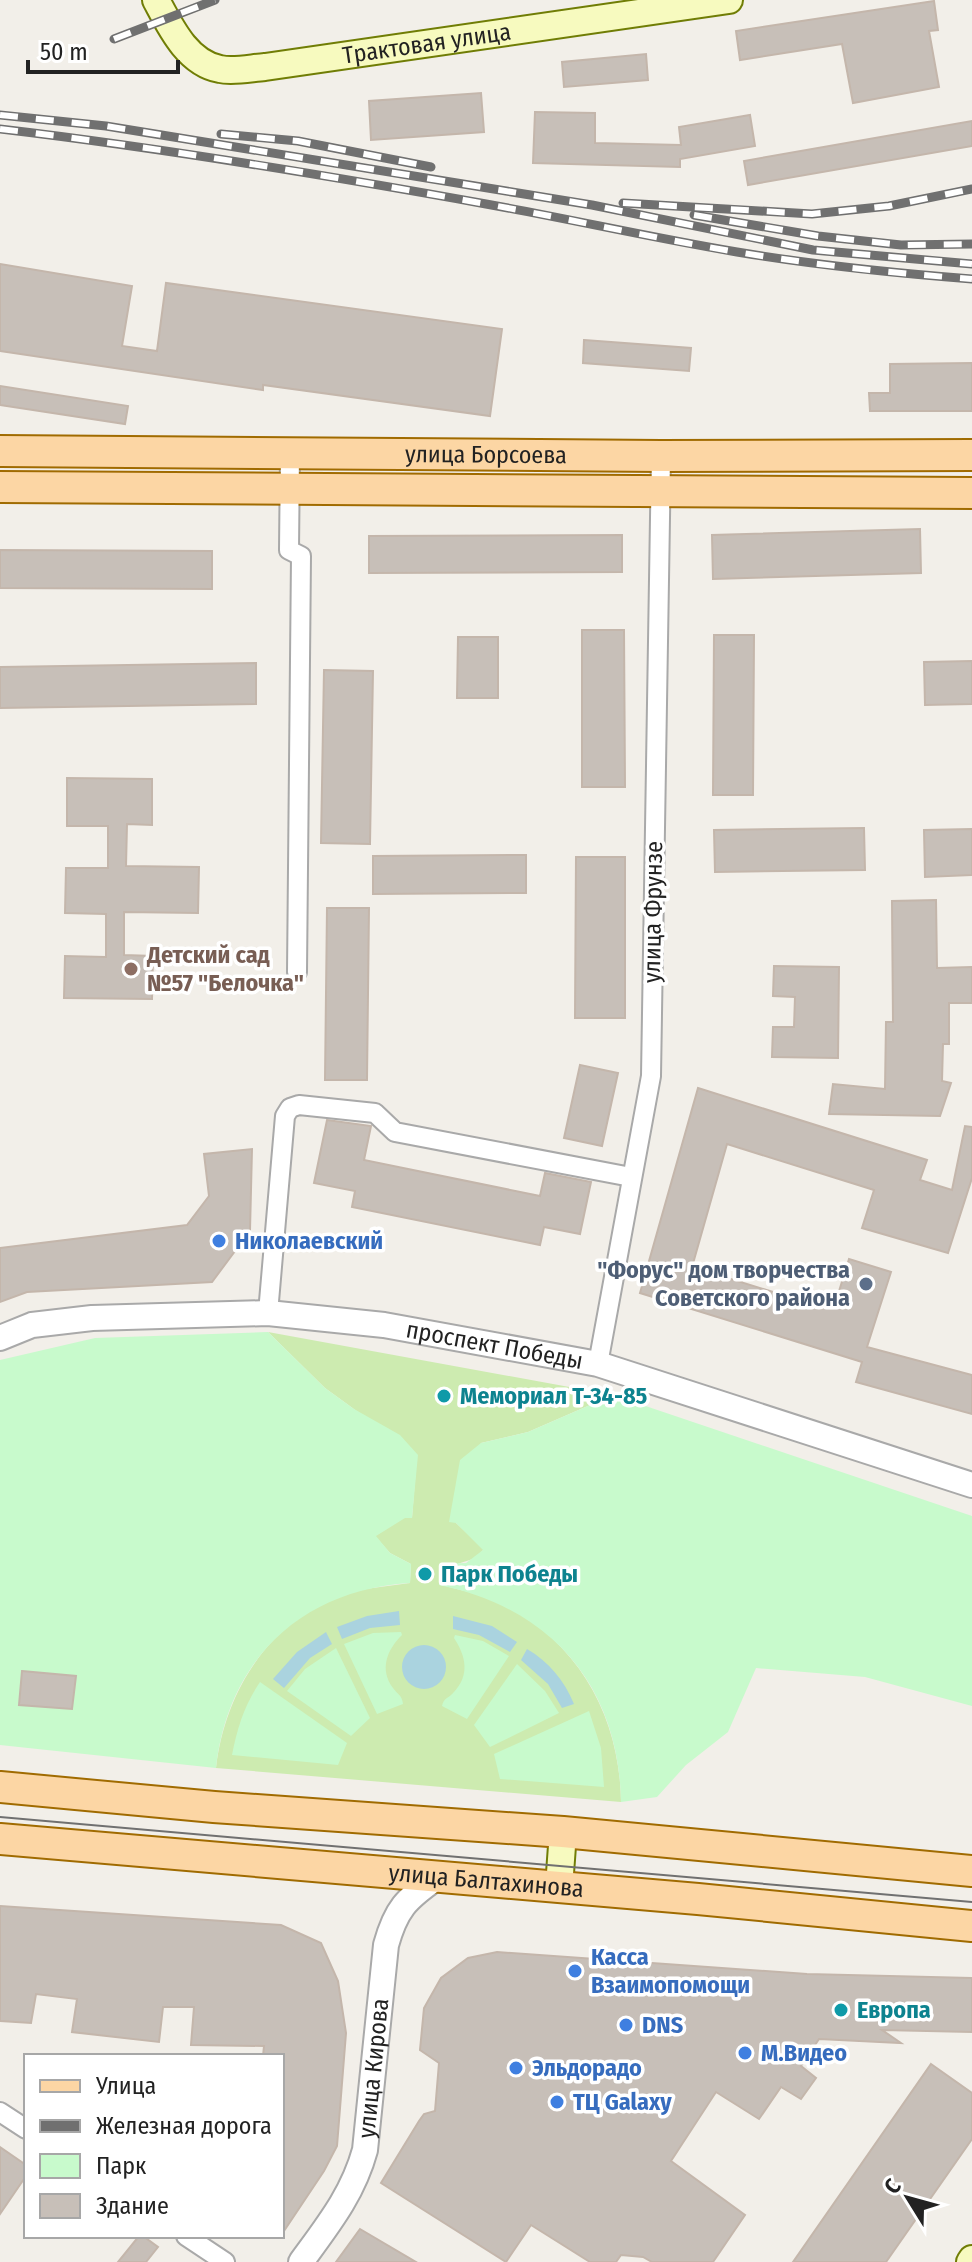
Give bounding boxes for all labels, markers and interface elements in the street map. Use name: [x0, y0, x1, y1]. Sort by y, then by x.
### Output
street label: Трактовая улица: [341, 18, 513, 70]
scale bar: [28, 24, 178, 74]
text: 50 m: [40, 38, 88, 66]
street label: улица Борсоева: [405, 440, 567, 469]
street label: улица Фрунзе: [638, 841, 668, 983]
place label: Детский сад №57 "Белочка": [146, 941, 304, 997]
marker: Детский сад №57 "Белочка": [122, 960, 140, 978]
place label: Николаевский: [235, 1227, 383, 1255]
marker: Николаевский: [210, 1232, 228, 1250]
place label: "Форус" дом творчества Советского района: [597, 1256, 850, 1312]
marker: "Форус" дом творчества Советского района: [857, 1275, 875, 1293]
street label: проспект Победы: [404, 1315, 585, 1375]
place label: Мемориал Т-34-85: [460, 1382, 648, 1410]
marker: Мемориал Т-34-85: [435, 1387, 453, 1405]
place label: Парк Победы: [441, 1560, 578, 1588]
marker: Парк Победы: [416, 1565, 434, 1583]
street label: улица Балтахинова: [388, 1858, 585, 1903]
place label: Касса Взаимопомощи: [591, 1943, 750, 1999]
marker: Касса Взаимопомощи: [566, 1962, 584, 1980]
place label: Европа: [857, 1996, 931, 2024]
street label: улица Кирова: [352, 1997, 394, 2140]
marker: Европа: [832, 2001, 850, 2019]
place label: DNS: [642, 2011, 683, 2039]
marker: DNS: [617, 2016, 635, 2034]
place label: М.Видео: [761, 2039, 847, 2067]
marker: М.Видео: [736, 2044, 754, 2062]
legend: [24, 2054, 284, 2238]
place label: Эльдорадо: [532, 2054, 642, 2082]
marker: Эльдорадо: [507, 2059, 525, 2077]
text: Улица: [95, 2072, 156, 2100]
place label: ТЦ Galaxy: [573, 2088, 672, 2116]
marker: ТЦ Galaxy: [548, 2093, 566, 2111]
text: Железная дорога: [96, 2112, 272, 2140]
text: Парк: [96, 2152, 147, 2180]
north arrow: [868, 2158, 948, 2238]
text: С: [878, 2173, 907, 2199]
text: Здание: [96, 2192, 169, 2220]

